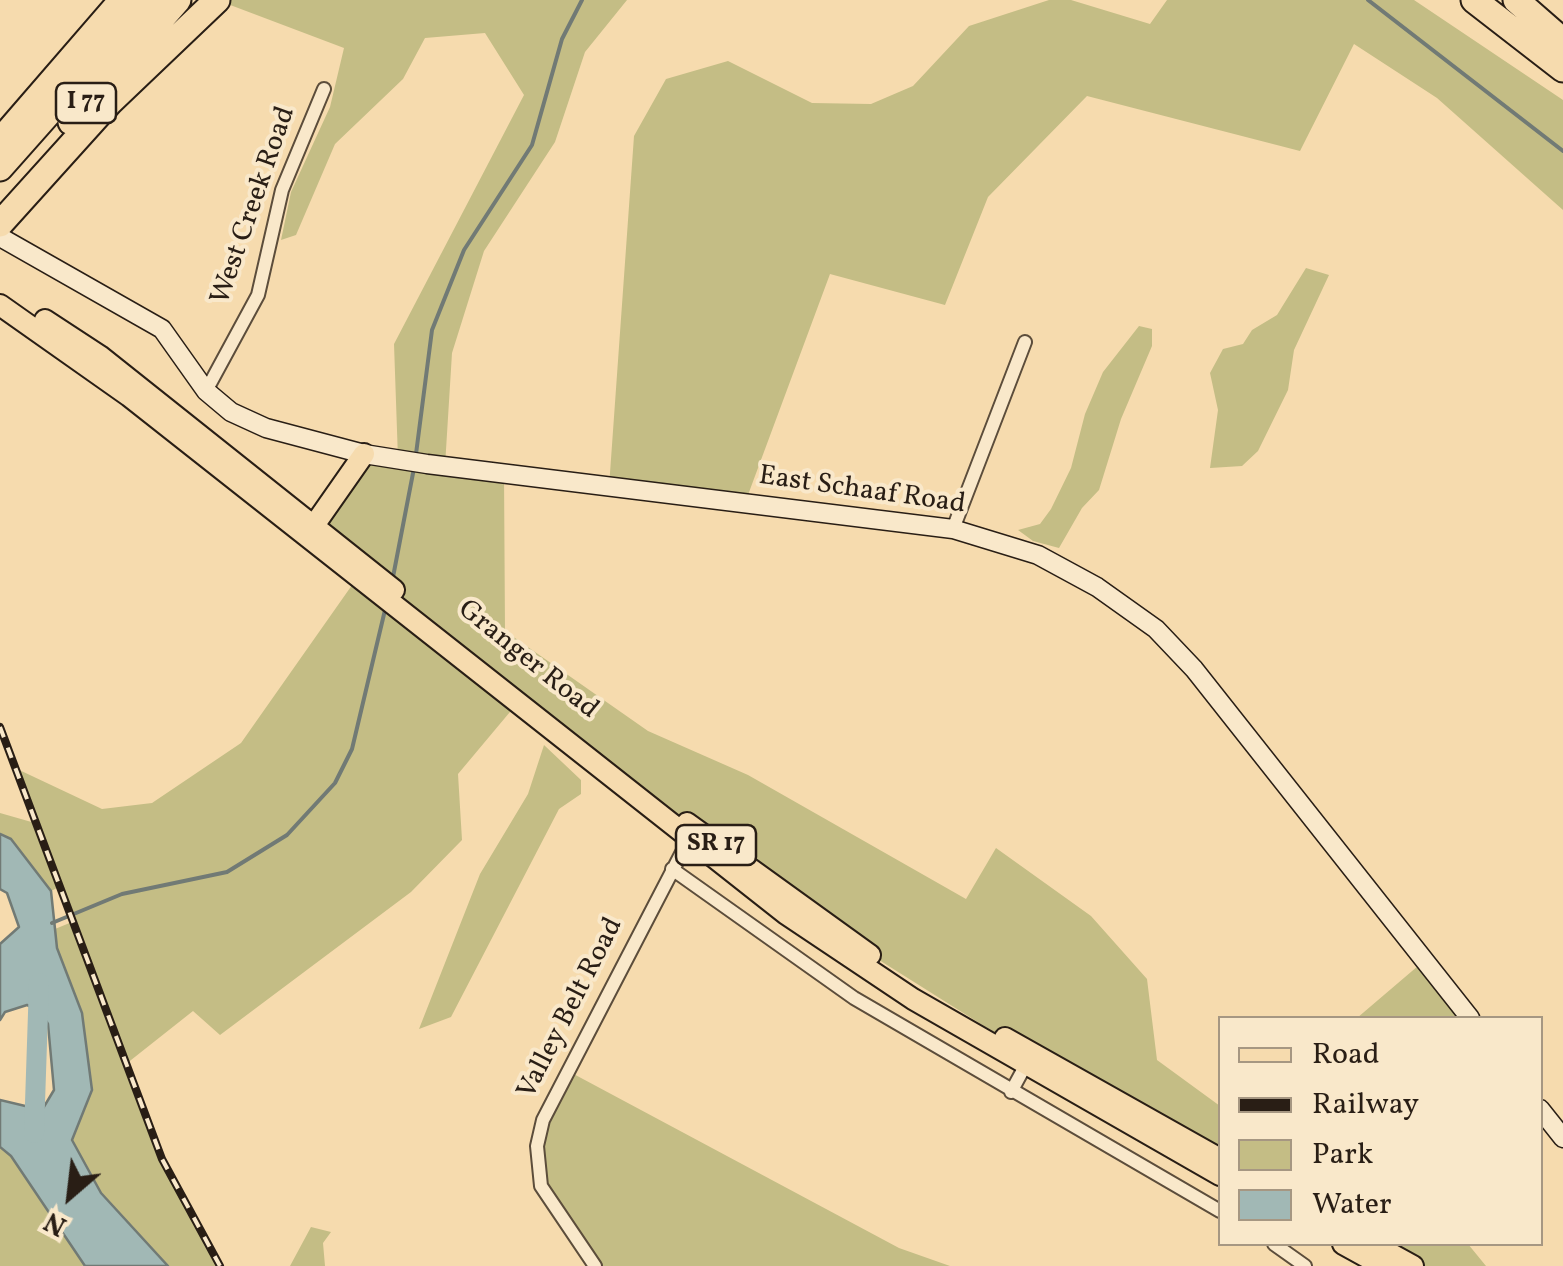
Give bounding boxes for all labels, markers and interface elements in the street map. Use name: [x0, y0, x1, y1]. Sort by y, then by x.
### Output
road number: I 77: [56, 83, 116, 123]
street label: West Creek Road: [205, 103, 305, 309]
street label: East Schaaf Road: [756, 461, 968, 523]
street label: Granger Road: [450, 594, 604, 728]
road number: SR 17: [676, 825, 756, 865]
street label: Valley Belt Road: [512, 913, 632, 1105]
legend: [1218, 1016, 1543, 1246]
text: Road: [1312, 1034, 1380, 1076]
text: Railway: [1312, 1084, 1419, 1126]
text: Park: [1312, 1134, 1373, 1176]
north arrow: [20, 1146, 120, 1246]
text: Water: [1312, 1184, 1392, 1226]
text: N: [38, 1201, 74, 1245]

